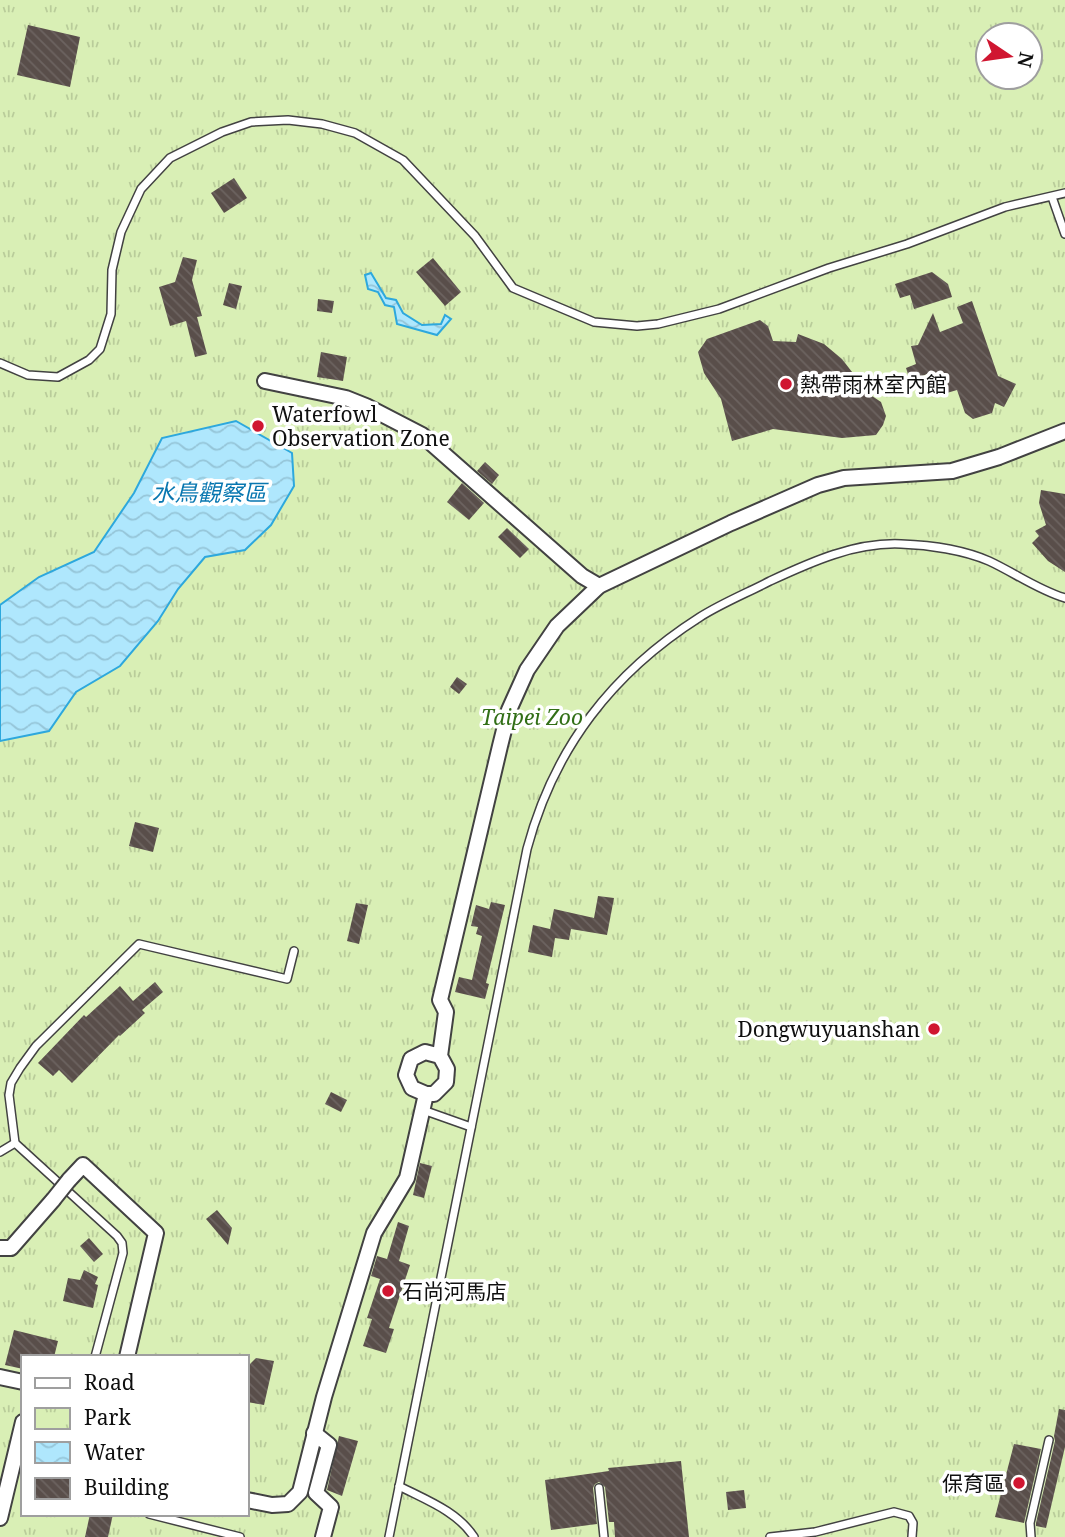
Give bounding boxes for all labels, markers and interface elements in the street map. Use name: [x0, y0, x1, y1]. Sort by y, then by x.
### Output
north arrow: [974, 21, 1044, 91]
text: N: [1011, 50, 1040, 70]
place label: 熱帶雨林室內館: [800, 370, 947, 398]
marker: 熱帶雨林室內館: [778, 376, 794, 392]
place label: Waterfowl Observation Zone: [272, 400, 450, 452]
marker: Waterfowl Observation Zone: [250, 418, 266, 434]
water label: 水鳥觀察區: [152, 476, 270, 508]
park label: Taipei Zoo: [481, 703, 583, 731]
place label: Dongwuyuanshan: [738, 1015, 920, 1043]
marker: Dongwuyuanshan: [926, 1021, 942, 1037]
place label: 石尚河馬店: [402, 1277, 507, 1305]
marker: 石尚河馬店: [380, 1283, 396, 1299]
legend: [21, 1355, 248, 1516]
text: Road: [84, 1368, 135, 1396]
text: Park: [84, 1403, 131, 1431]
text: Water: [84, 1438, 145, 1466]
place label: 保育區: [942, 1469, 1005, 1497]
text: Building: [84, 1473, 169, 1501]
marker: 保育區: [1011, 1475, 1027, 1491]

